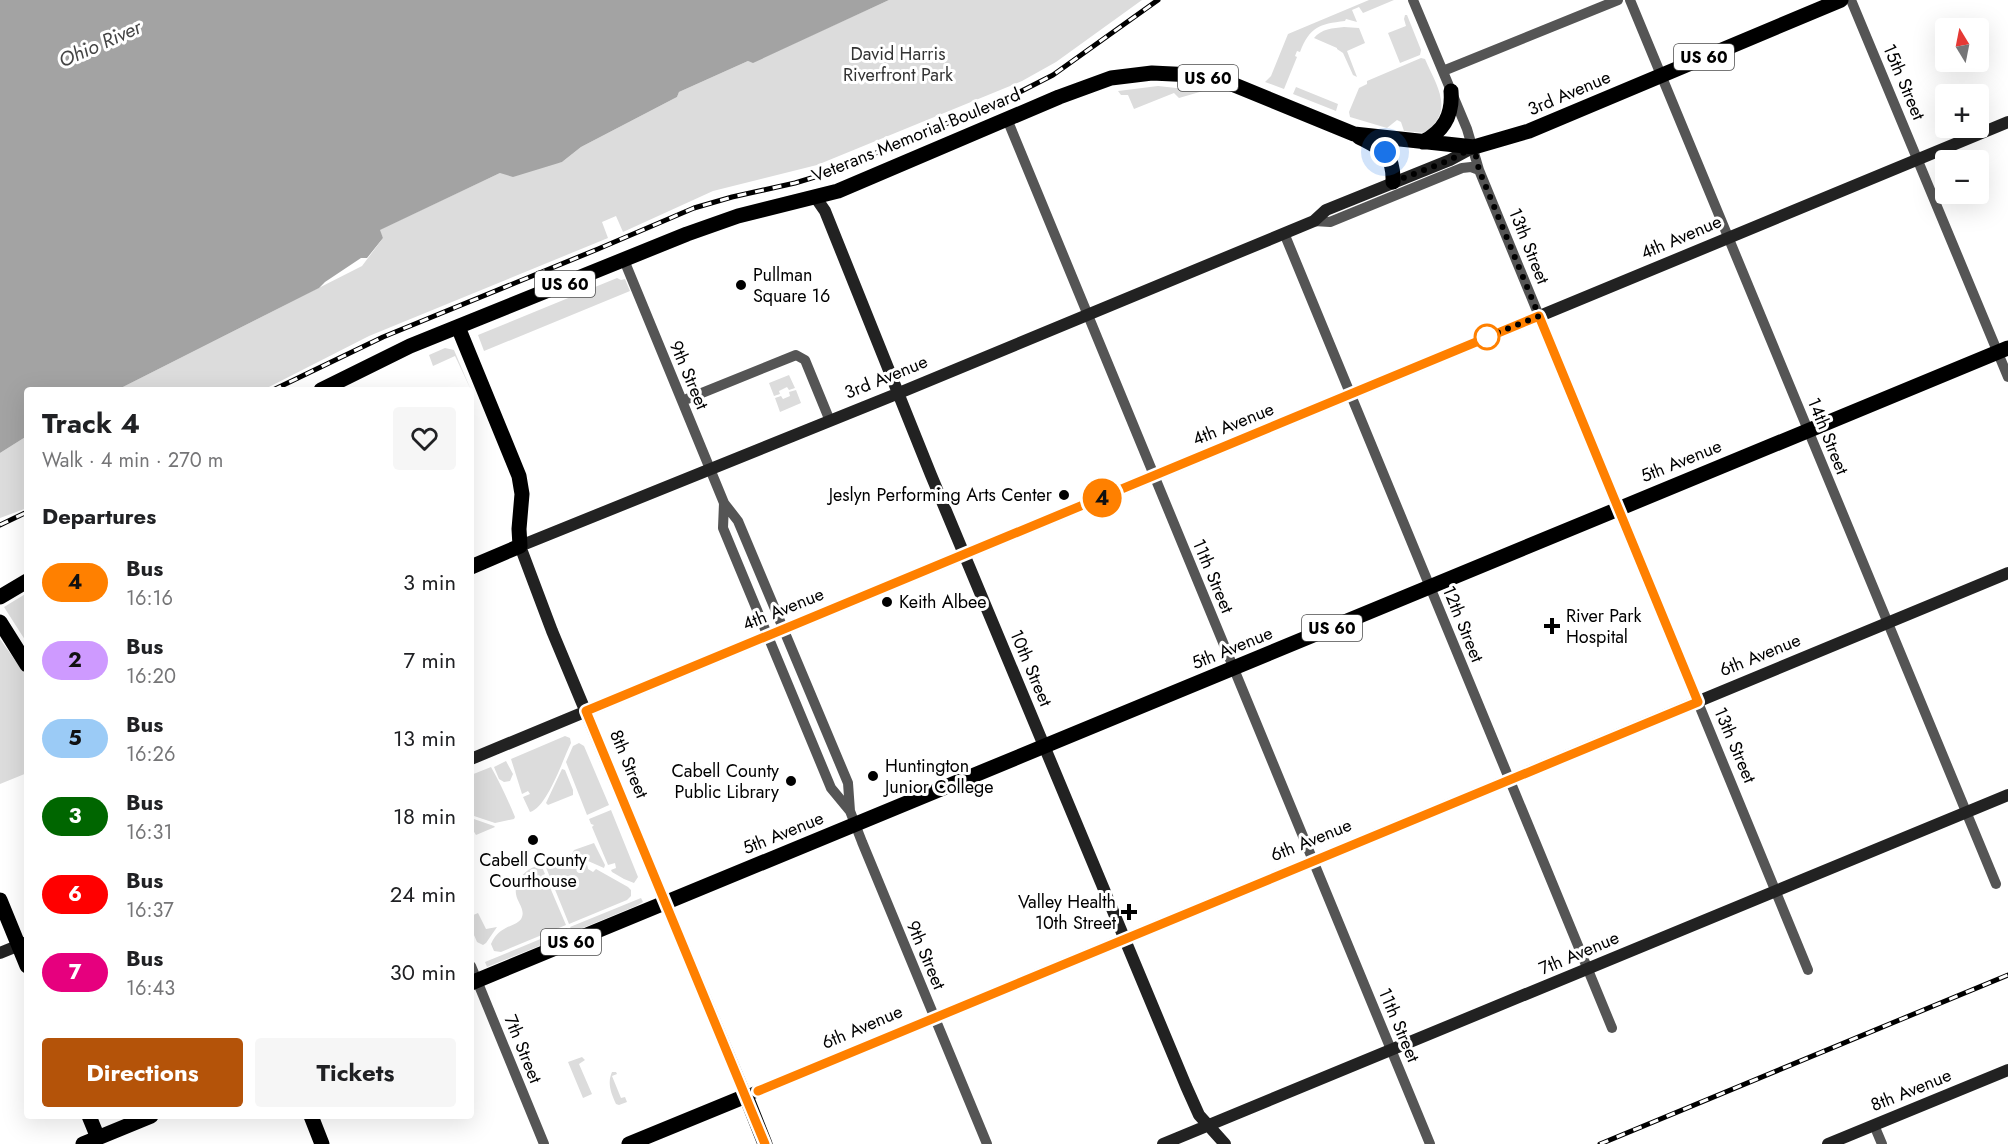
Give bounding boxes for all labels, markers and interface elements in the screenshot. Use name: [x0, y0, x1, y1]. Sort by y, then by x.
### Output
water label: Ohio River: [54, 12, 147, 75]
north arrow: [1935, 18, 1989, 72]
map controls: [1935, 18, 1989, 204]
street label: 15th Street: [1876, 40, 1932, 125]
park label: David Harris Riverfront Park: [843, 41, 953, 88]
road number: US 60: [1674, 44, 1734, 70]
street label: 3rd Avenue: [1524, 64, 1614, 122]
road number: US 60: [1178, 65, 1238, 91]
street label: Veterans Memorial Boulevard: [808, 81, 1024, 189]
button: +: [1935, 84, 1989, 138]
your location: [1370, 137, 1400, 167]
button: −: [1935, 150, 1989, 204]
street label: 13th Street: [1502, 204, 1556, 289]
street label: 4th Avenue: [1636, 208, 1726, 266]
place label: Pullman Square 16: [753, 262, 830, 309]
road number: US 60: [535, 271, 595, 297]
marker: Pullman Square 16: [734, 278, 748, 292]
unlabelled marker: [1474, 324, 1500, 350]
street label: 9th Street: [663, 337, 715, 414]
street label: 3rd Avenue: [840, 349, 932, 405]
street label: 14th Street: [1801, 394, 1855, 479]
street label: 4th Avenue: [1188, 396, 1278, 452]
text: Track 4: [42, 403, 140, 444]
button: heart: [393, 407, 456, 470]
street label: 5th Avenue: [1637, 433, 1725, 489]
text: Walk · 4 min · 270 m: [42, 446, 223, 475]
line badge: 4: [1082, 478, 1122, 518]
place label: Jeslyn Performing Arts Center: [827, 482, 1053, 508]
text: 4: [1095, 483, 1109, 513]
marker: Jeslyn Performing Arts Center: [1057, 488, 1071, 502]
text: Departures: [42, 500, 156, 532]
street label: 11th Street: [1186, 535, 1241, 618]
text: Bus: [126, 552, 163, 584]
text: 3 min: [403, 566, 456, 598]
text: 4: [68, 567, 82, 597]
street label: 4th Avenue: [738, 581, 828, 637]
street label: 12th Street: [1436, 582, 1490, 667]
text: 16:16: [126, 584, 173, 613]
place label: Keith Albee: [899, 589, 987, 615]
marker: Keith Albee: [880, 595, 894, 609]
place label: River Park Hospital: [1566, 603, 1641, 650]
road number: US 60: [1302, 615, 1362, 641]
marker: River Park Hospital: [1543, 617, 1561, 635]
street label: 5th Avenue: [1188, 620, 1276, 676]
street label: 10th Street: [1003, 626, 1059, 711]
street label: 6th Avenue: [1715, 627, 1805, 683]
text: Bus: [126, 630, 163, 662]
text: 7 min: [403, 644, 456, 676]
text: 2: [68, 645, 82, 675]
text: 16:20: [126, 662, 176, 691]
street label: 13th Street: [1707, 703, 1763, 788]
text: Bus: [126, 708, 163, 740]
text: 13 min: [393, 722, 456, 754]
text: 5: [68, 723, 82, 753]
street label: 8th Street: [603, 726, 655, 803]
text: 16:26: [126, 740, 175, 769]
place label: Huntington Junior College: [883, 753, 994, 800]
place label: Cabell County Public Library: [672, 758, 779, 805]
marker: Huntington Junior College: [866, 769, 880, 783]
marker: Cabell County Public Library: [784, 774, 798, 788]
text: Bus: [126, 786, 163, 818]
text: 18 min: [393, 800, 456, 832]
text: 3: [68, 801, 82, 831]
street label: 5th Avenue: [739, 805, 827, 861]
street label: 6th Avenue: [1266, 812, 1356, 868]
text: 16:31: [126, 818, 172, 847]
marker: Cabell County Courthouse: [526, 833, 540, 847]
place label: Cabell County Courthouse: [479, 847, 587, 894]
text: Bus: [126, 864, 163, 896]
text: 24 min: [390, 878, 456, 910]
text: 6: [68, 879, 82, 909]
place label: Valley Health 10th Street: [1018, 889, 1117, 936]
text: 16:37: [126, 896, 174, 925]
marker: Valley Health 10th Street: [1120, 903, 1138, 921]
street label: 9th Street: [900, 917, 952, 994]
street label: 7th Avenue: [1535, 924, 1623, 982]
road number: US 60: [541, 929, 601, 955]
text: Bus: [126, 942, 163, 974]
text: 30 min: [390, 956, 456, 988]
text: 7: [69, 957, 81, 987]
text: 16:43: [126, 974, 175, 1003]
street label: 11th Street: [1372, 984, 1427, 1067]
street label: 6th Avenue: [818, 998, 906, 1056]
street label: 7th Street: [498, 1011, 549, 1088]
button: Directions: [42, 1038, 243, 1107]
button: Tickets: [255, 1038, 456, 1107]
street label: 8th Avenue: [1867, 1062, 1955, 1118]

